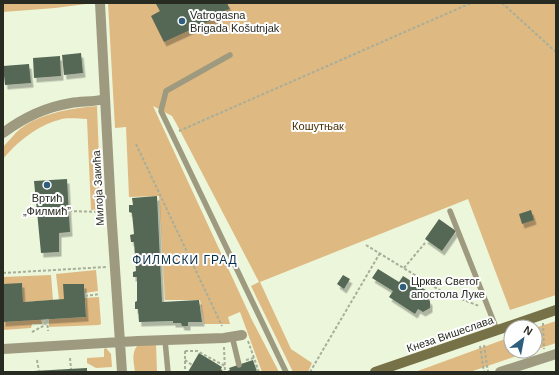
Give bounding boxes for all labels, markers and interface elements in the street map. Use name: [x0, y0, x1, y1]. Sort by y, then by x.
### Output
place label: Vatrogasna Brigada Košutnjak: [190, 9, 280, 34]
marker: Vatrogasna Brigada Košutnjak: [177, 16, 187, 26]
park label: Кошутњак: [292, 120, 344, 132]
street label: Милоја Закића: [90, 149, 106, 226]
marker: Вртић „Филмић”: [42, 180, 52, 190]
place label: Вртић „Филмић”: [23, 192, 71, 217]
district label: ФИЛМСКИ ГРАД: [132, 253, 238, 267]
place label: Црква Светог апостола Луке: [411, 275, 485, 300]
marker: Црква Светог апостола Луке: [398, 282, 408, 292]
street label: Кнеза Вишеслава: [405, 313, 496, 354]
north arrow: [503, 319, 543, 359]
text: N: [522, 323, 535, 338]

